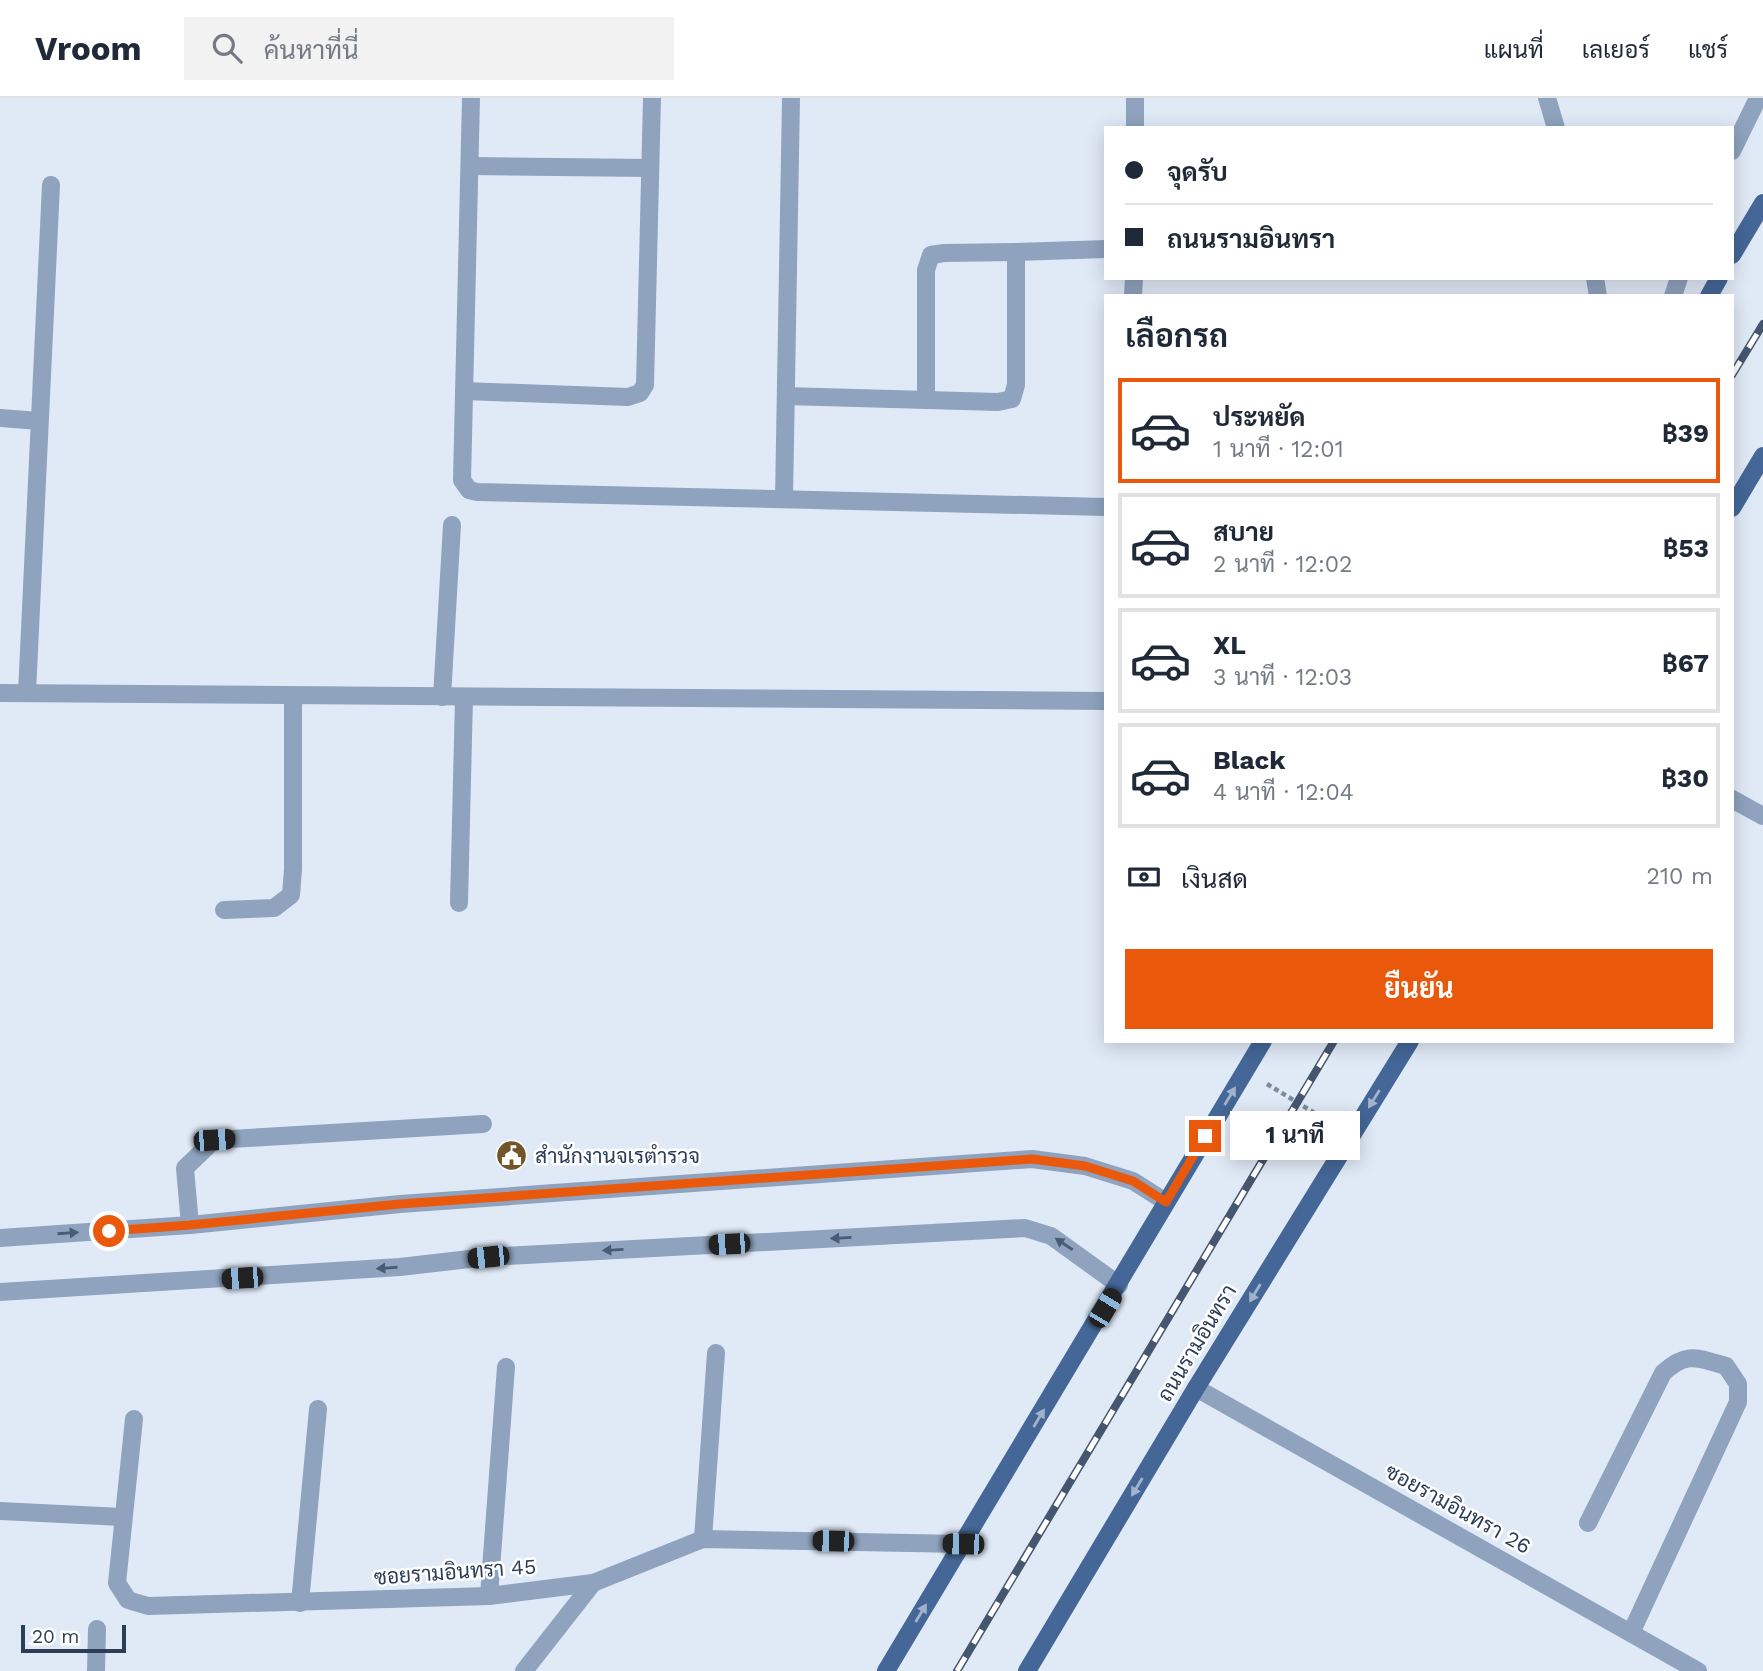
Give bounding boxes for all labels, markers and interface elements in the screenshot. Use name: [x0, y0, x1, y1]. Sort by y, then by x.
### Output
search box: [184, 17, 674, 80]
text: Vroom: [35, 29, 142, 68]
icon: search: [208, 29, 246, 67]
text: ค้นหาที่นี่: [264, 35, 359, 65]
text: แผนที่: [1484, 36, 1544, 64]
text: เลเยอร์: [1582, 36, 1650, 64]
text: แชร์: [1688, 36, 1728, 64]
text: จุดรับ: [1167, 157, 1228, 187]
text: ถนนรามอินทรา: [1167, 224, 1335, 254]
text: เลือกรถ: [1125, 317, 1228, 355]
icon: car: [1129, 399, 1192, 462]
text: ประหยัด: [1213, 402, 1306, 432]
text: ฿39: [1662, 418, 1709, 448]
text: 1 นาที · 12:01: [1213, 436, 1344, 463]
icon: car: [1129, 514, 1192, 577]
text: สบาย: [1213, 517, 1274, 547]
text: ฿53: [1663, 533, 1709, 563]
text: 2 นาที · 12:02: [1213, 551, 1353, 578]
icon: car: [1129, 629, 1192, 692]
text: XL: [1213, 630, 1246, 660]
text: ฿67: [1662, 648, 1709, 678]
text: 3 นาที · 12:03: [1213, 664, 1352, 691]
icon: car: [1129, 744, 1192, 807]
text: Black: [1213, 745, 1285, 775]
text: ฿30: [1661, 763, 1709, 793]
text: 4 นาที · 12:04: [1213, 779, 1354, 806]
icon: cash: [1125, 858, 1163, 896]
text: 210 m: [1647, 863, 1713, 890]
text: เงินสด: [1181, 864, 1248, 894]
button: ยืนยัน: [1125, 949, 1713, 1029]
one-way arrow: [1224, 1086, 1236, 1105]
one-way arrow: [1368, 1090, 1381, 1109]
callout: 1 นาที: [1230, 1112, 1359, 1160]
route end: [1189, 1120, 1221, 1152]
text: 1 นาที: [1266, 1122, 1324, 1149]
car: [193, 1128, 236, 1152]
public building icon: สำนักงานจเรตำรวจ: [495, 1139, 529, 1173]
place label: สำนักงานจเรตำรวจ: [535, 1143, 700, 1168]
route start: [93, 1215, 125, 1247]
one-way arrow: [57, 1228, 79, 1239]
car: [708, 1232, 751, 1256]
one-way arrow: [829, 1233, 851, 1244]
one-way arrow: [1054, 1238, 1074, 1251]
car: [467, 1244, 510, 1270]
one-way arrow: [602, 1245, 624, 1256]
one-way arrow: [375, 1263, 397, 1274]
car: [221, 1266, 264, 1290]
street label: ถนนรามอินทรา: [1152, 1280, 1241, 1406]
one-way arrow: [1248, 1283, 1261, 1302]
car: [1086, 1285, 1125, 1331]
one-way arrow: [1032, 1408, 1045, 1427]
street label: ซอยรามอินทรา 26: [1381, 1458, 1535, 1559]
one-way arrow: [1131, 1478, 1143, 1497]
car: [812, 1530, 855, 1552]
car: [942, 1533, 985, 1555]
street label: ซอยรามอินทรา 45: [373, 1553, 537, 1590]
one-way arrow: [915, 1603, 928, 1622]
scale bar: [21, 1622, 126, 1654]
text: 20 m: [32, 1625, 79, 1648]

